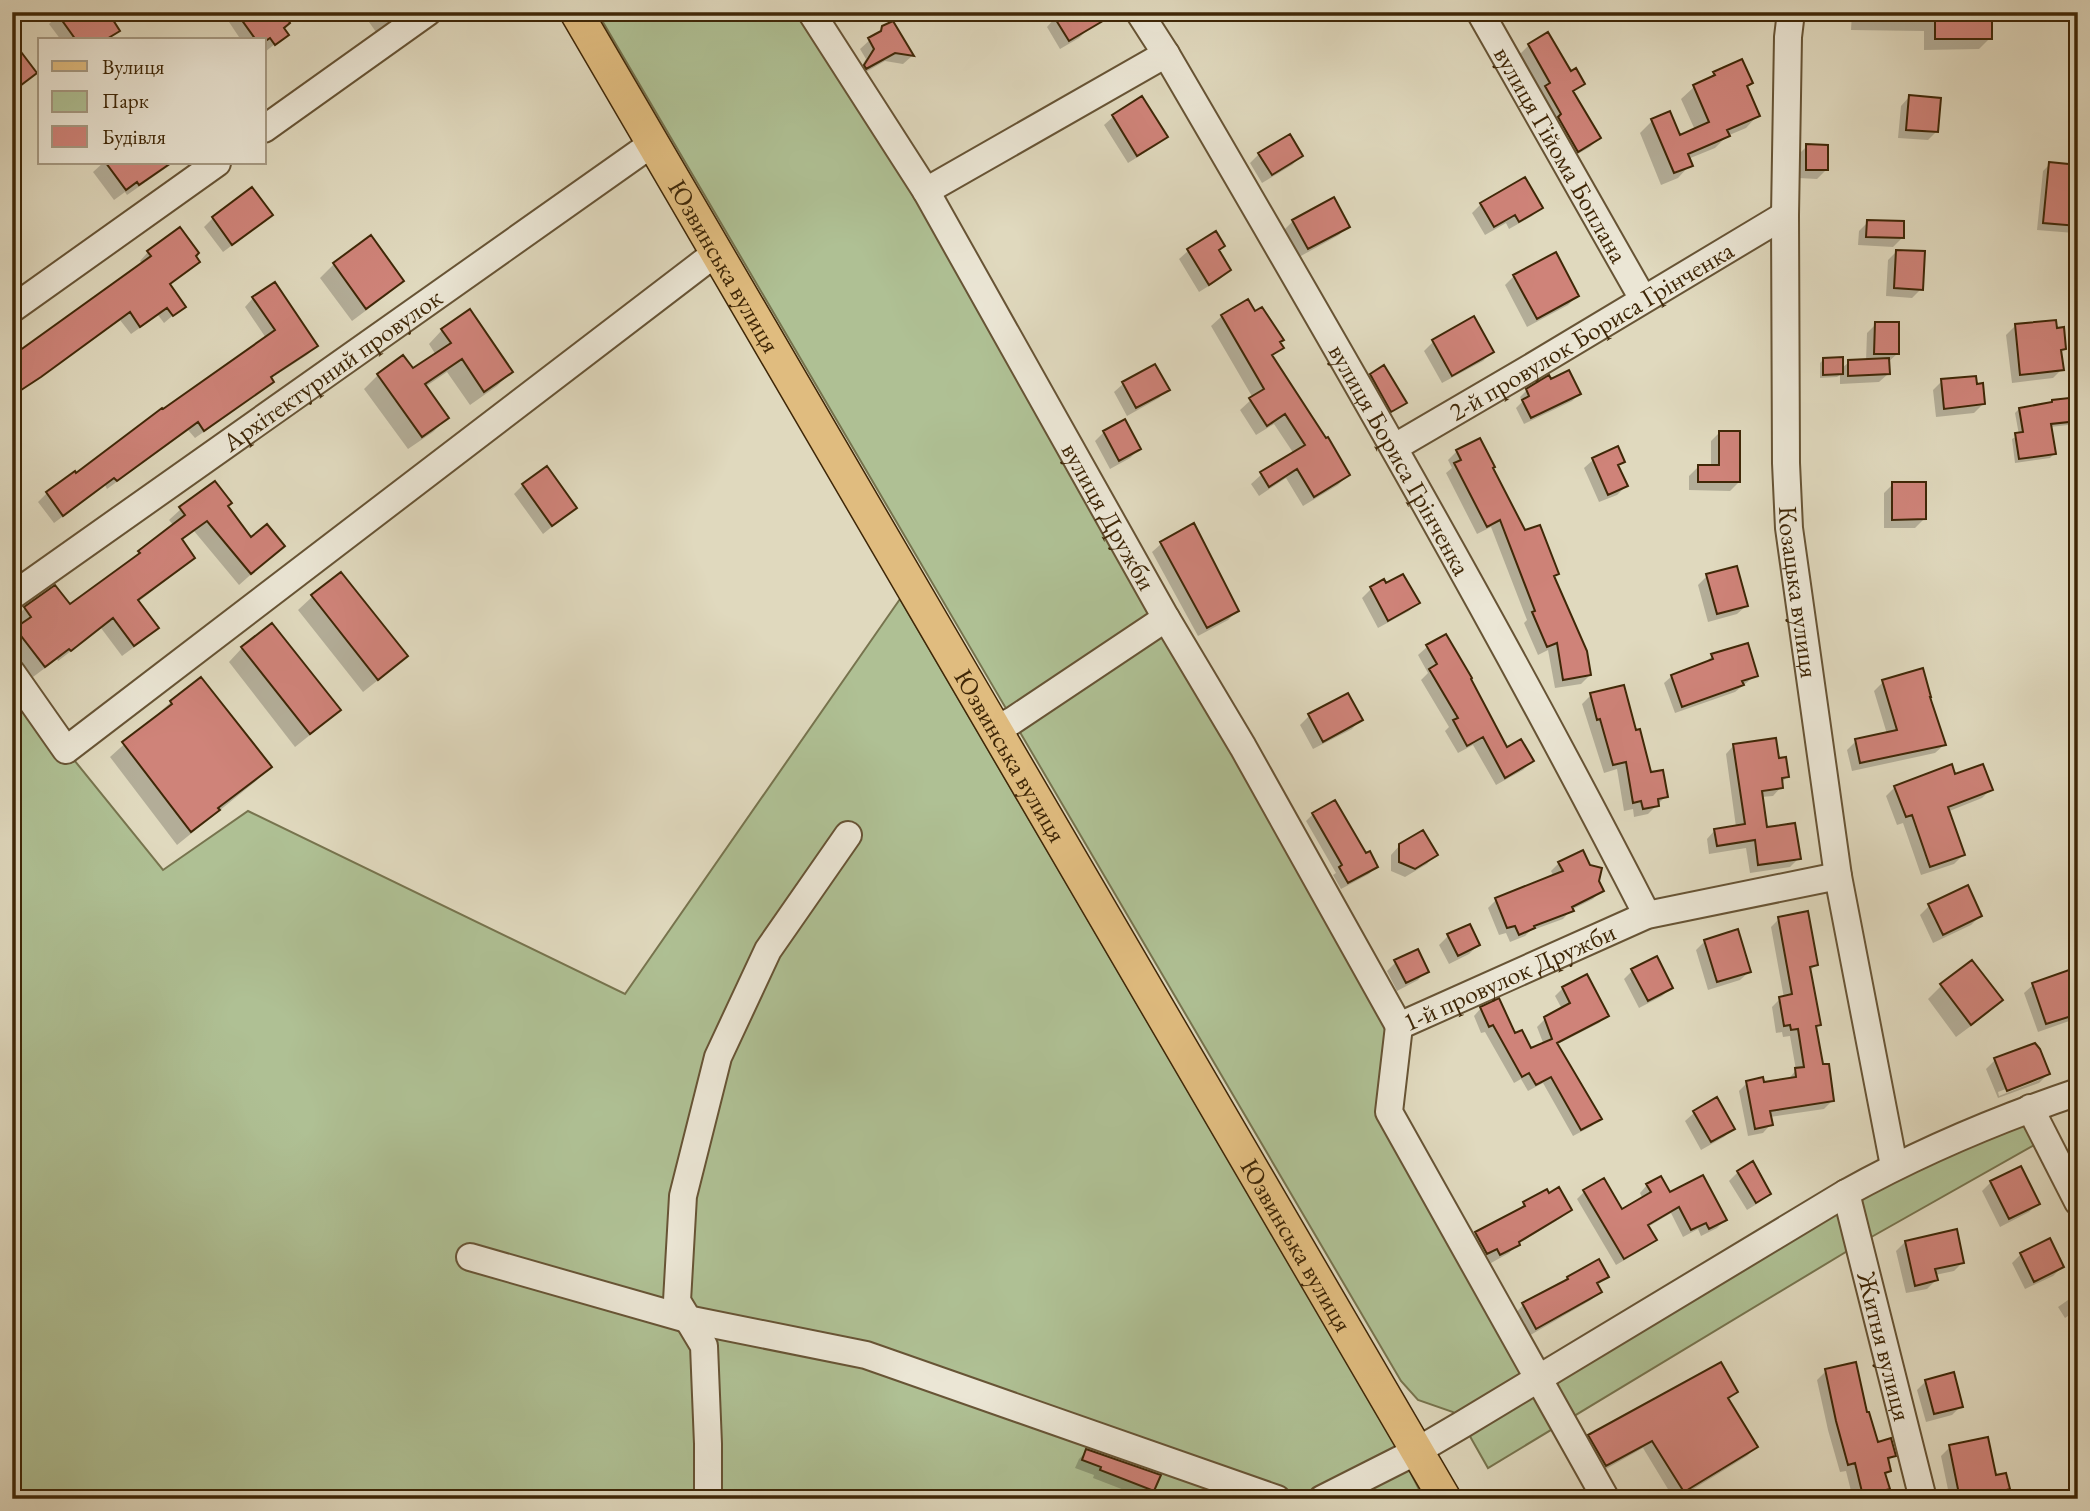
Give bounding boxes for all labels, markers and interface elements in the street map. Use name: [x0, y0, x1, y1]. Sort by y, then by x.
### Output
legend: [38, 38, 266, 164]
street label: вулиця Гійома Боплана: [1486, 40, 1636, 270]
text: Вулиця: [102, 53, 164, 80]
text: Парк: [102, 87, 149, 114]
text: Будівля: [102, 123, 166, 150]
street label: Юзвинська вулиця: [660, 173, 788, 359]
street label: 2-й провулок Бориса Грінченка: [1443, 233, 1740, 429]
street label: Архітектурний провулок: [215, 280, 449, 460]
street label: вулиця Бориса Грінченка: [1321, 337, 1479, 582]
street label: вулиця Дружби: [1054, 436, 1164, 597]
street label: Козацька вулиця: [1771, 505, 1827, 680]
street label: Юзвинська вулиця: [946, 662, 1074, 848]
street label: 1-й провулок Дружби: [1398, 914, 1621, 1039]
street label: Юзвинська вулиця: [1232, 1152, 1361, 1338]
street label: Житня вулиця: [1849, 1267, 1920, 1425]

